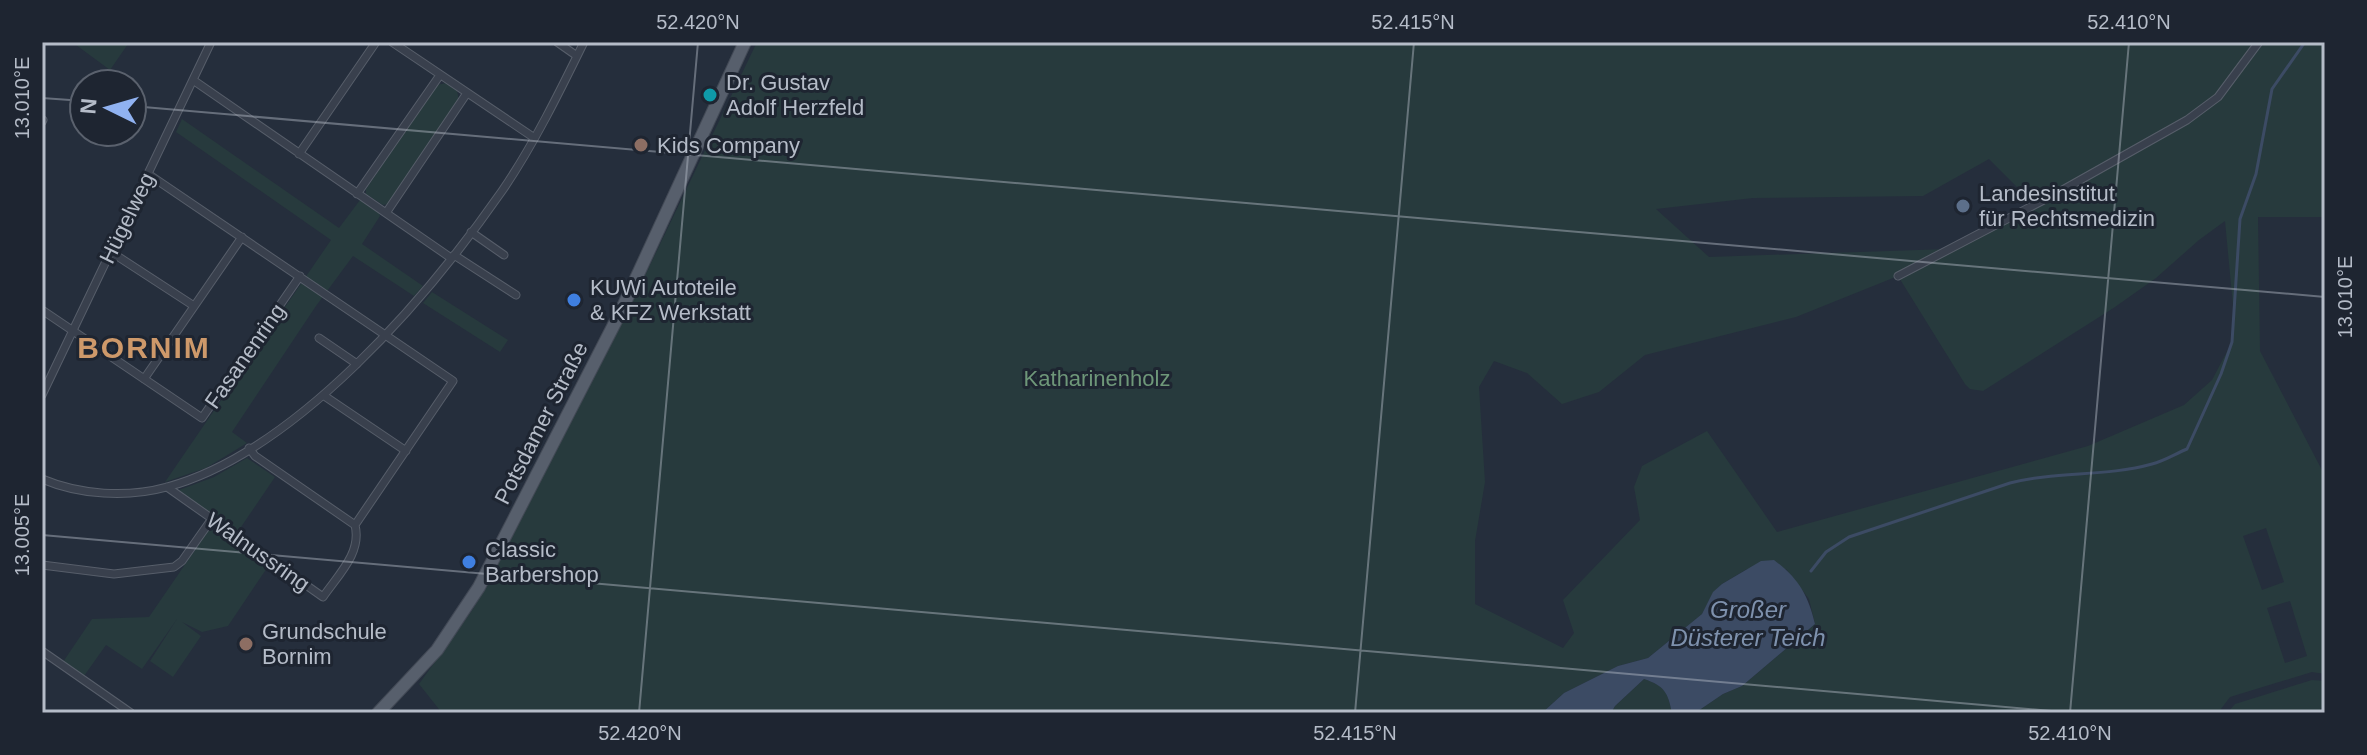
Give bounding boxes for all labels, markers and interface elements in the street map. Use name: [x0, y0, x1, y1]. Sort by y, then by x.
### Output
text: 52.420°N: [656, 11, 740, 33]
text: 52.415°N: [1371, 11, 1455, 33]
text: 52.410°N: [2087, 11, 2171, 33]
text: 13.010°E: [11, 57, 33, 139]
north arrow: [68, 68, 148, 148]
place label: Dr. Gustav Adolf Herzfeld: [726, 70, 864, 120]
marker: Dr. Gustav Adolf Herzfeld: [701, 86, 719, 104]
text: N: [75, 97, 102, 115]
place label: Kids Company: [657, 133, 800, 158]
marker: Kids Company: [632, 136, 650, 154]
street label: Hügelweg: [94, 169, 160, 267]
place label: Landesinstitut für Rechtsmedizin: [1979, 181, 2155, 231]
marker: Landesinstitut für Rechtsmedizin: [1954, 197, 1972, 215]
text: 13.010°E: [2334, 256, 2356, 338]
place label: KUWi Autoteile & KFZ Werkstatt: [590, 275, 751, 325]
marker: KUWi Autoteile & KFZ Werkstatt: [565, 291, 583, 309]
street label: Fasanenring: [200, 299, 290, 413]
district label: BORNIM: [77, 331, 211, 364]
street label: Potsdamer Straße: [489, 338, 593, 508]
park label: Katharinenholz: [1024, 366, 1170, 391]
text: 13.005°E: [11, 494, 33, 576]
street label: Walnussring: [202, 507, 314, 597]
place label: Classic Barbershop: [485, 537, 599, 587]
marker: Classic Barbershop: [460, 553, 478, 571]
water label: Großer Düsterer Teich: [1670, 596, 1826, 651]
place label: Grundschule Bornim: [262, 619, 387, 669]
marker: Grundschule Bornim: [237, 635, 255, 653]
text: 52.420°N: [598, 722, 682, 744]
text: 52.415°N: [1313, 722, 1397, 744]
text: 52.410°N: [2028, 722, 2112, 744]

